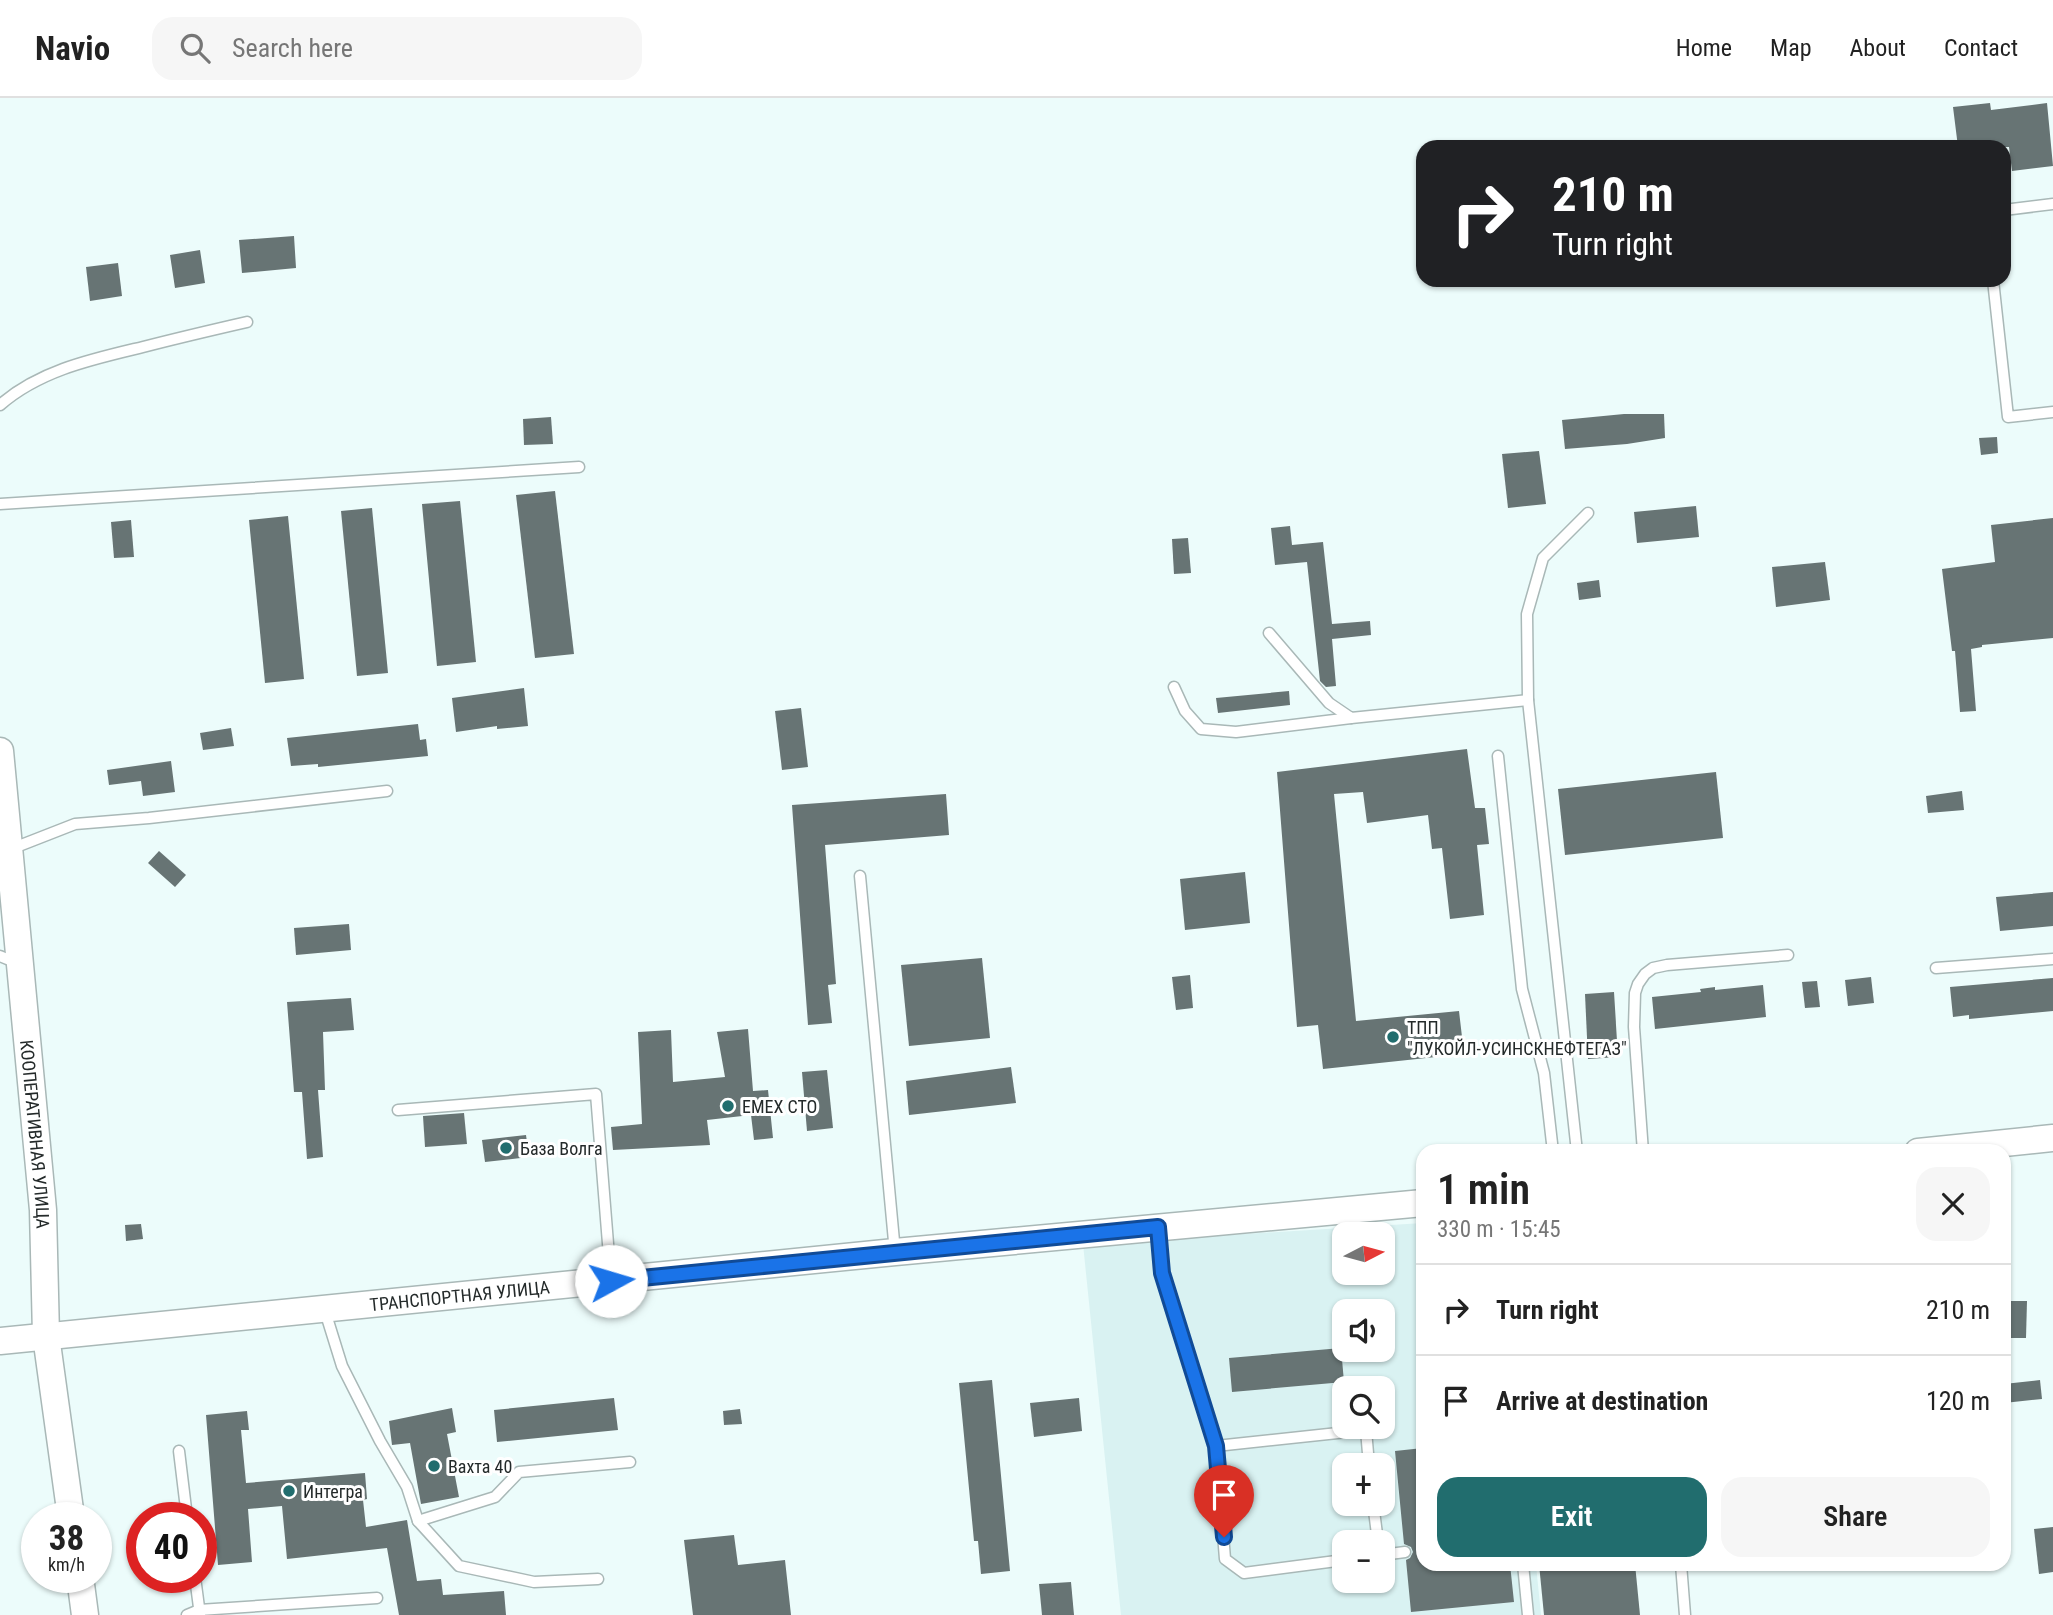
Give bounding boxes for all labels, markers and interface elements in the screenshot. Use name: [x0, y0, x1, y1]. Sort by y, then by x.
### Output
search box: [152, 17, 642, 80]
text: Navio: [35, 29, 110, 68]
icon: search: [176, 29, 214, 67]
text: Search here: [232, 33, 353, 63]
text: Home: [1676, 34, 1732, 62]
text: Map: [1770, 34, 1812, 62]
text: About: [1850, 34, 1906, 62]
text: Contact: [1944, 34, 2018, 62]
text: 210 m: [1552, 166, 1674, 223]
icon: right: [1437, 168, 1528, 259]
text: Turn right: [1552, 225, 1673, 263]
place label: ТПП "ЛУКОЙЛ-УСИНСКНЕФТЕГАЗ": [1407, 1017, 1627, 1059]
marker: ТПП "ЛУКОЙЛ-УСИНСКНЕФТЕГАЗ": [1385, 1029, 1401, 1045]
street label: КООПЕРАТИВНАЯ УЛИЦА: [17, 1039, 54, 1230]
place label: EMEX СТО: [742, 1096, 817, 1117]
marker: EMEX СТО: [720, 1098, 736, 1114]
place label: База Волга: [520, 1138, 603, 1159]
marker: База Волга: [498, 1140, 514, 1156]
text: 1 min: [1437, 1165, 1530, 1214]
button: close: [1916, 1167, 1990, 1241]
text: 330 m · 15:45: [1437, 1216, 1561, 1243]
north arrow: [1332, 1222, 1395, 1284]
map controls: [1332, 1222, 1395, 1593]
position arrow: [574, 1244, 648, 1318]
street label: ТРАНСПОРТНАЯ УЛИЦА: [369, 1276, 551, 1315]
icon: right: [1437, 1291, 1475, 1329]
text: Turn right: [1496, 1295, 1598, 1325]
text: 210 m: [1926, 1295, 1990, 1325]
button: sound: [1332, 1299, 1395, 1362]
button: search: [1332, 1376, 1395, 1439]
icon: arrive: [1437, 1382, 1475, 1420]
text: Arrive at destination: [1496, 1386, 1708, 1416]
text: 120 m: [1926, 1386, 1990, 1416]
button: +: [1332, 1453, 1395, 1516]
place label: Вахта 40: [448, 1456, 512, 1477]
marker: Вахта 40: [426, 1458, 442, 1474]
pin: [1194, 1465, 1254, 1537]
icon: arrive: [1205, 1476, 1243, 1514]
button: Exit: [1437, 1477, 1707, 1557]
button: Share: [1721, 1477, 1990, 1557]
place label: Интегра: [303, 1481, 363, 1502]
marker: Интегра: [281, 1483, 297, 1499]
speed limit sign: 40: [126, 1502, 217, 1593]
text: 38: [49, 1518, 84, 1559]
button: −: [1332, 1530, 1395, 1593]
text: km/h: [48, 1554, 85, 1575]

